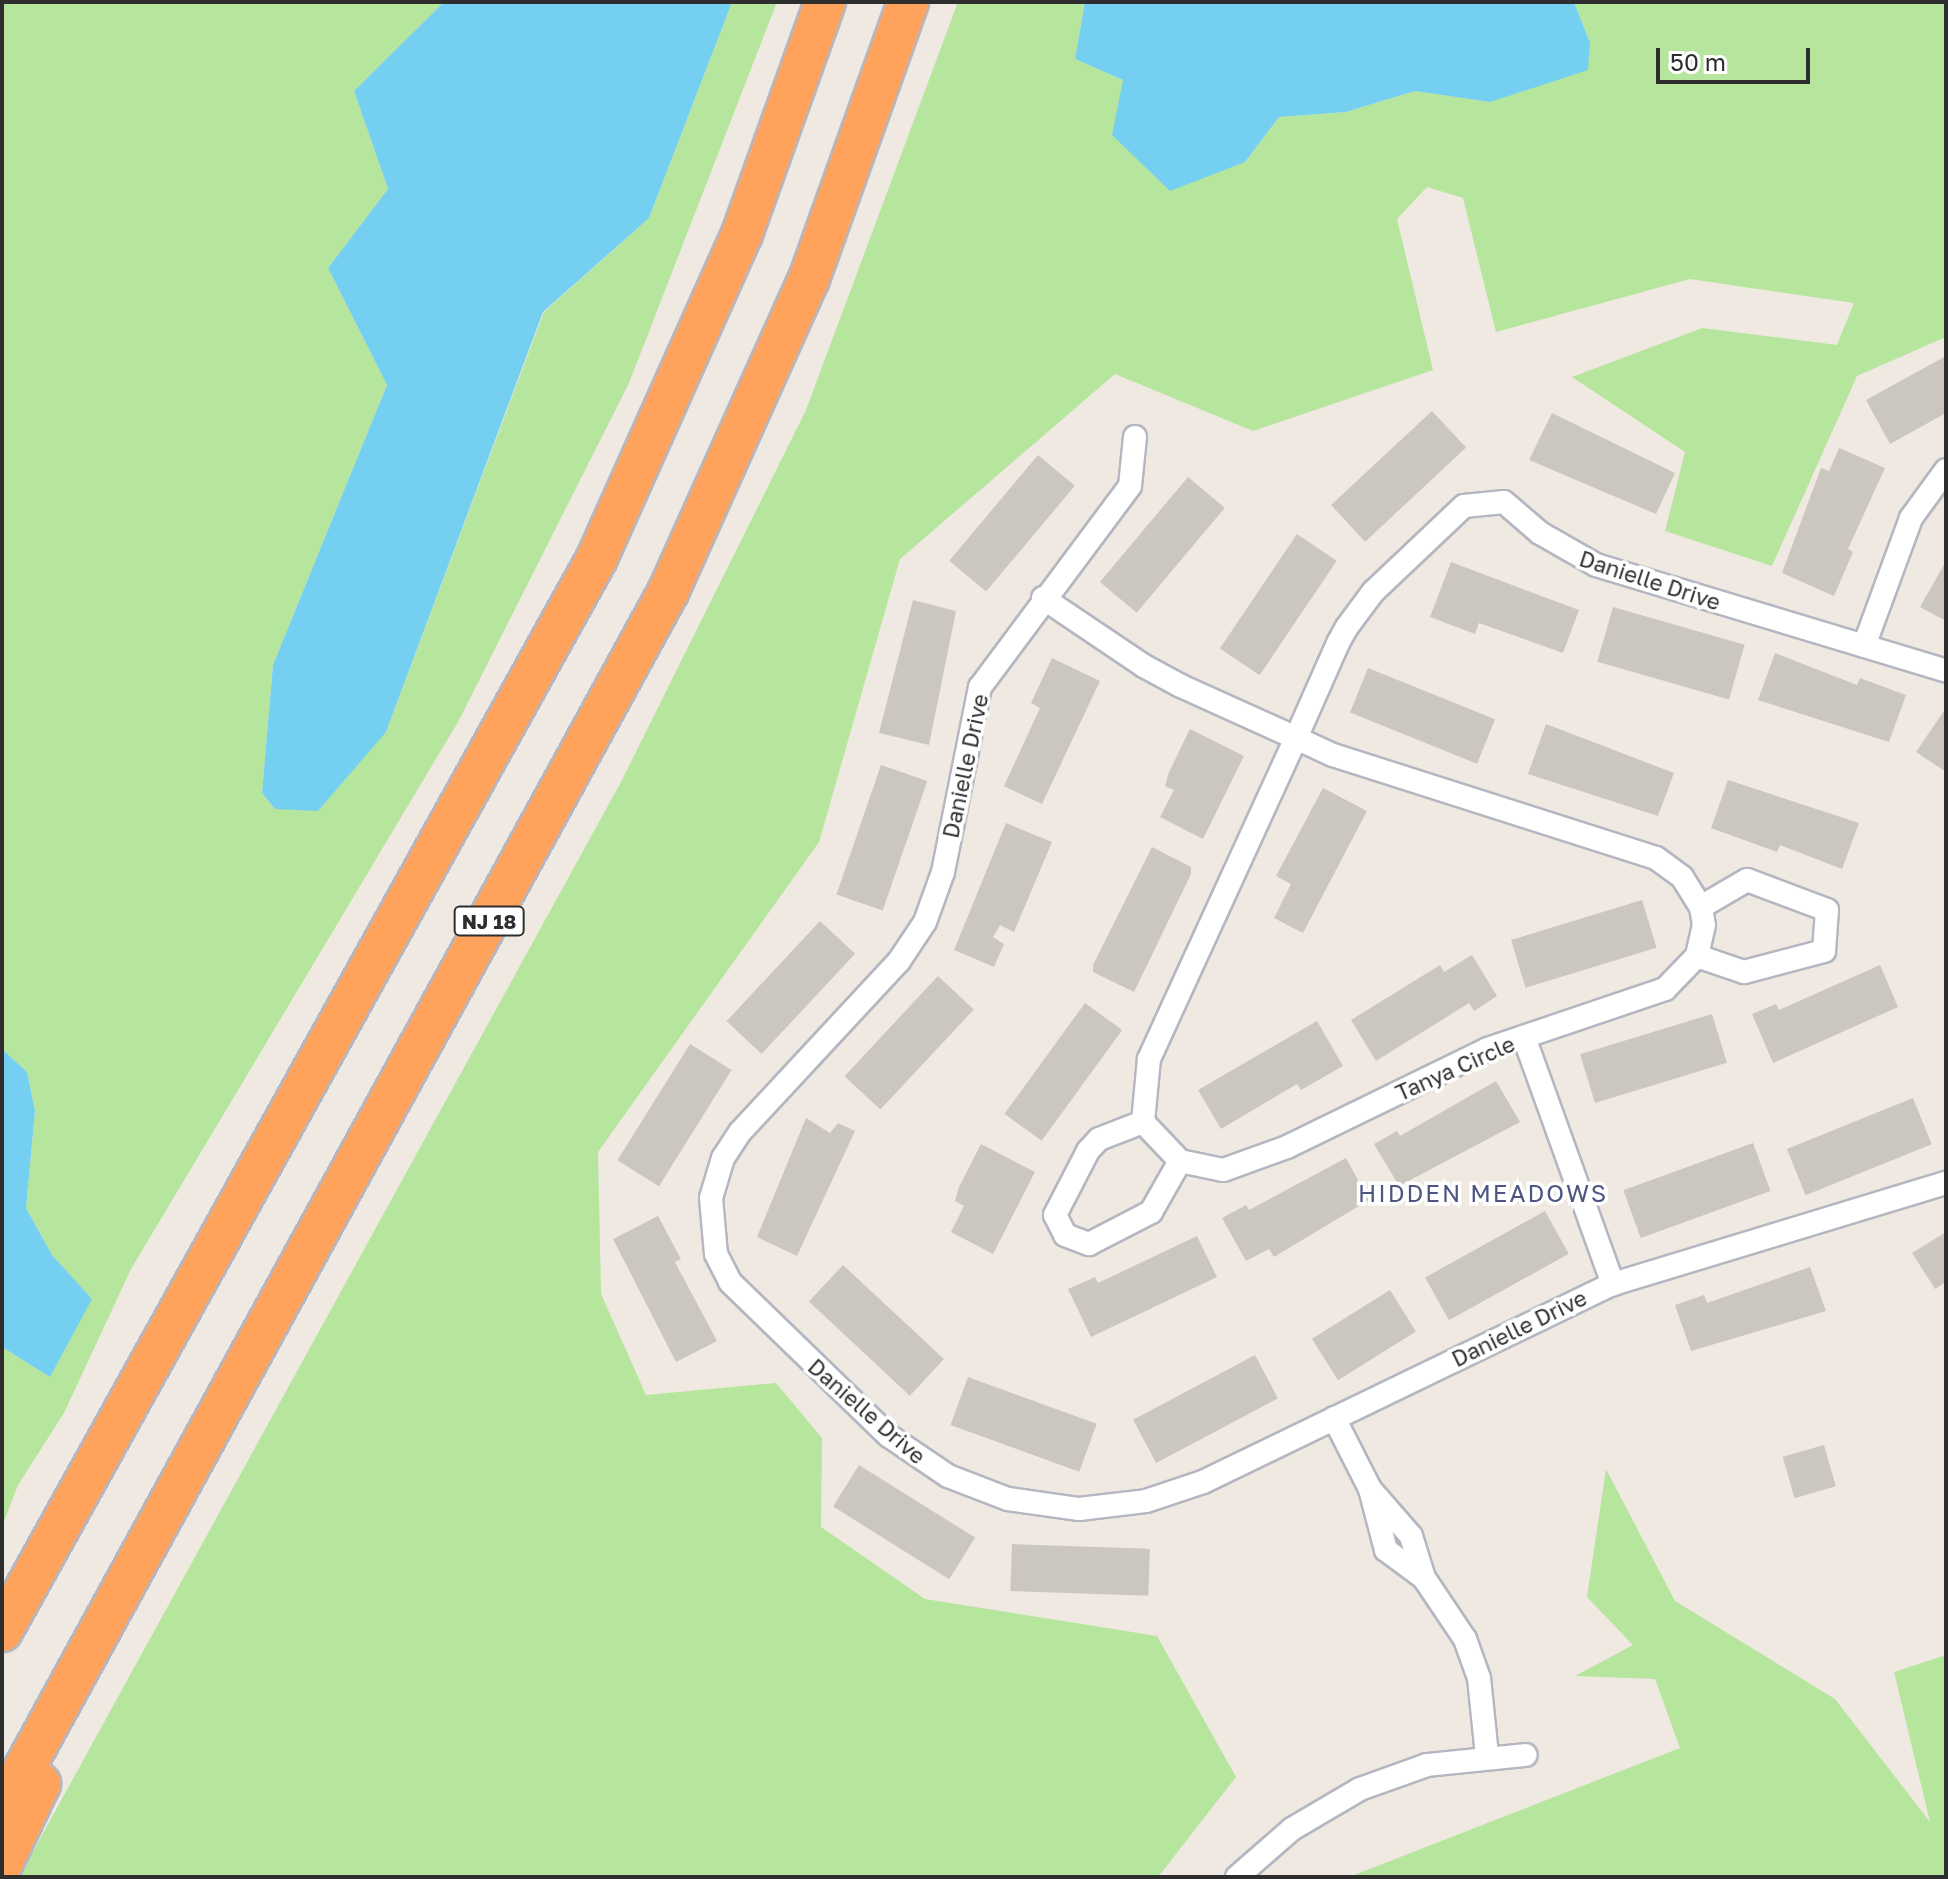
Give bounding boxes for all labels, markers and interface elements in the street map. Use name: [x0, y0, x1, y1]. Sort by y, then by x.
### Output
scale bar: [1660, 32, 1814, 82]
text: 50 m: [1670, 47, 1726, 76]
street label: Danielle Drive: [1576, 545, 1724, 615]
street label: Danielle Drive: [937, 692, 993, 840]
road number: NJ 18: [453, 905, 525, 937]
street label: Tanya Circle: [1391, 1030, 1519, 1106]
district label: HIDDEN MEADOWS: [1358, 1179, 1608, 1207]
street label: Danielle Drive: [1447, 1284, 1591, 1372]
street label: Danielle Drive: [803, 1353, 931, 1469]

